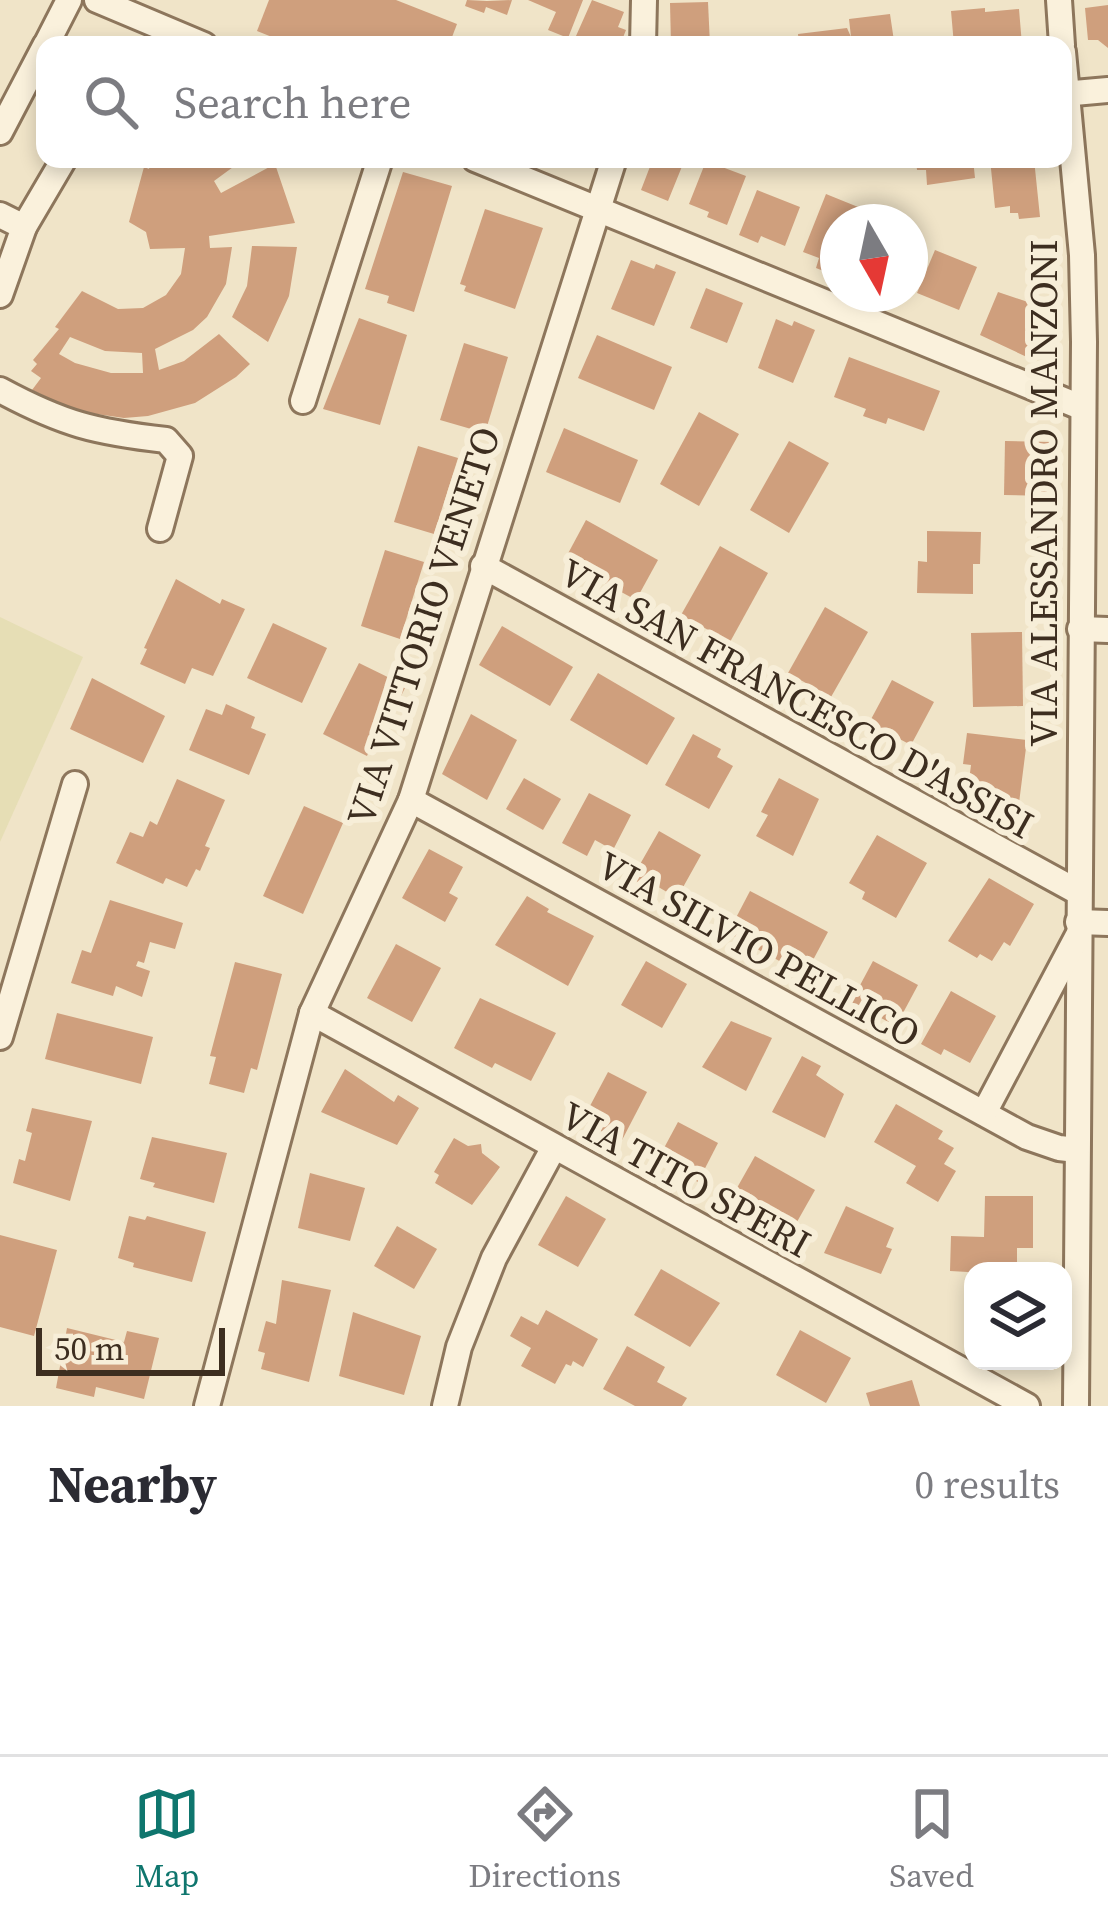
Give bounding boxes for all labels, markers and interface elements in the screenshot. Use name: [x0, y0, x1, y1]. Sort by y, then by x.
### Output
search box: [36, 36, 1072, 168]
icon: search: [78, 69, 144, 135]
text: Search here: [174, 71, 411, 133]
north arrow: [820, 204, 928, 312]
street label: VIA ALESSANDRO MANZONI: [1017, 239, 1070, 747]
street label: VIA VITTORIO VENETO: [334, 420, 513, 832]
street label: VIA SAN FRANCESCO D'ASSISI: [550, 546, 1043, 851]
street label: VIA SILVIO PELLICO: [588, 839, 930, 1060]
street label: VIA TITO SPERI: [551, 1089, 820, 1270]
map controls: [964, 1262, 1072, 1370]
button: layers: [964, 1262, 1072, 1370]
scale bar: [36, 1322, 225, 1375]
text: 50 m: [54, 1326, 124, 1371]
text: Nearby: [48, 1449, 217, 1519]
text: 0 results: [915, 1458, 1060, 1511]
tab: Map: [134, 1781, 200, 1898]
tab: Directions: [468, 1781, 621, 1898]
tab: Saved: [889, 1781, 974, 1898]

